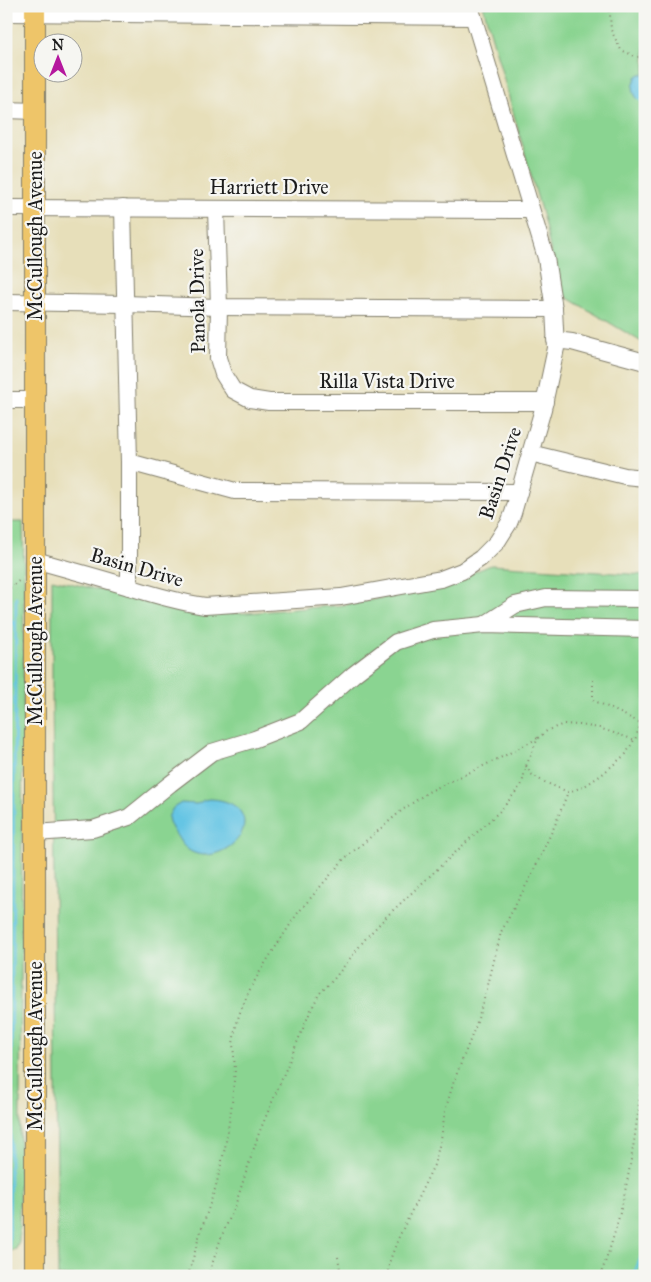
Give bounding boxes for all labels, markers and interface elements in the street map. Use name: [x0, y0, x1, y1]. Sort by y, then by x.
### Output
north arrow: [32, 32, 82, 82]
text: N: [52, 37, 64, 54]
street label: McCullough Avenue: [23, 151, 48, 321]
street label: Harriett Drive: [209, 175, 329, 199]
street label: Panola Drive: [184, 248, 210, 354]
street label: Rilla Vista Drive: [319, 369, 455, 393]
street label: Basin Drive: [474, 424, 526, 522]
street label: Basin Drive: [88, 542, 186, 592]
street label: McCullough Avenue: [23, 556, 48, 726]
street label: McCullough Avenue: [23, 961, 48, 1131]

